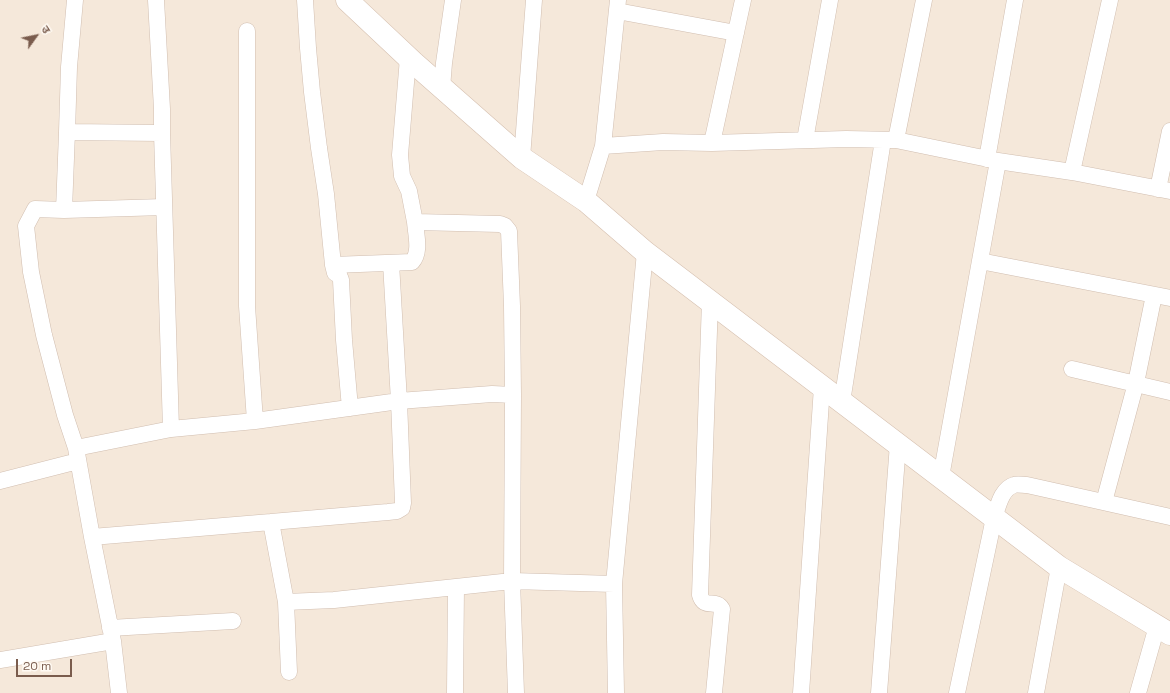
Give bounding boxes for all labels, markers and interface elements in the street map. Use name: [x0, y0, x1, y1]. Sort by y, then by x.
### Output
north arrow: [16, 16, 56, 56]
text: उ: [38, 23, 54, 36]
scale bar: [18, 651, 74, 677]
text: 20 m: [23, 658, 51, 674]

